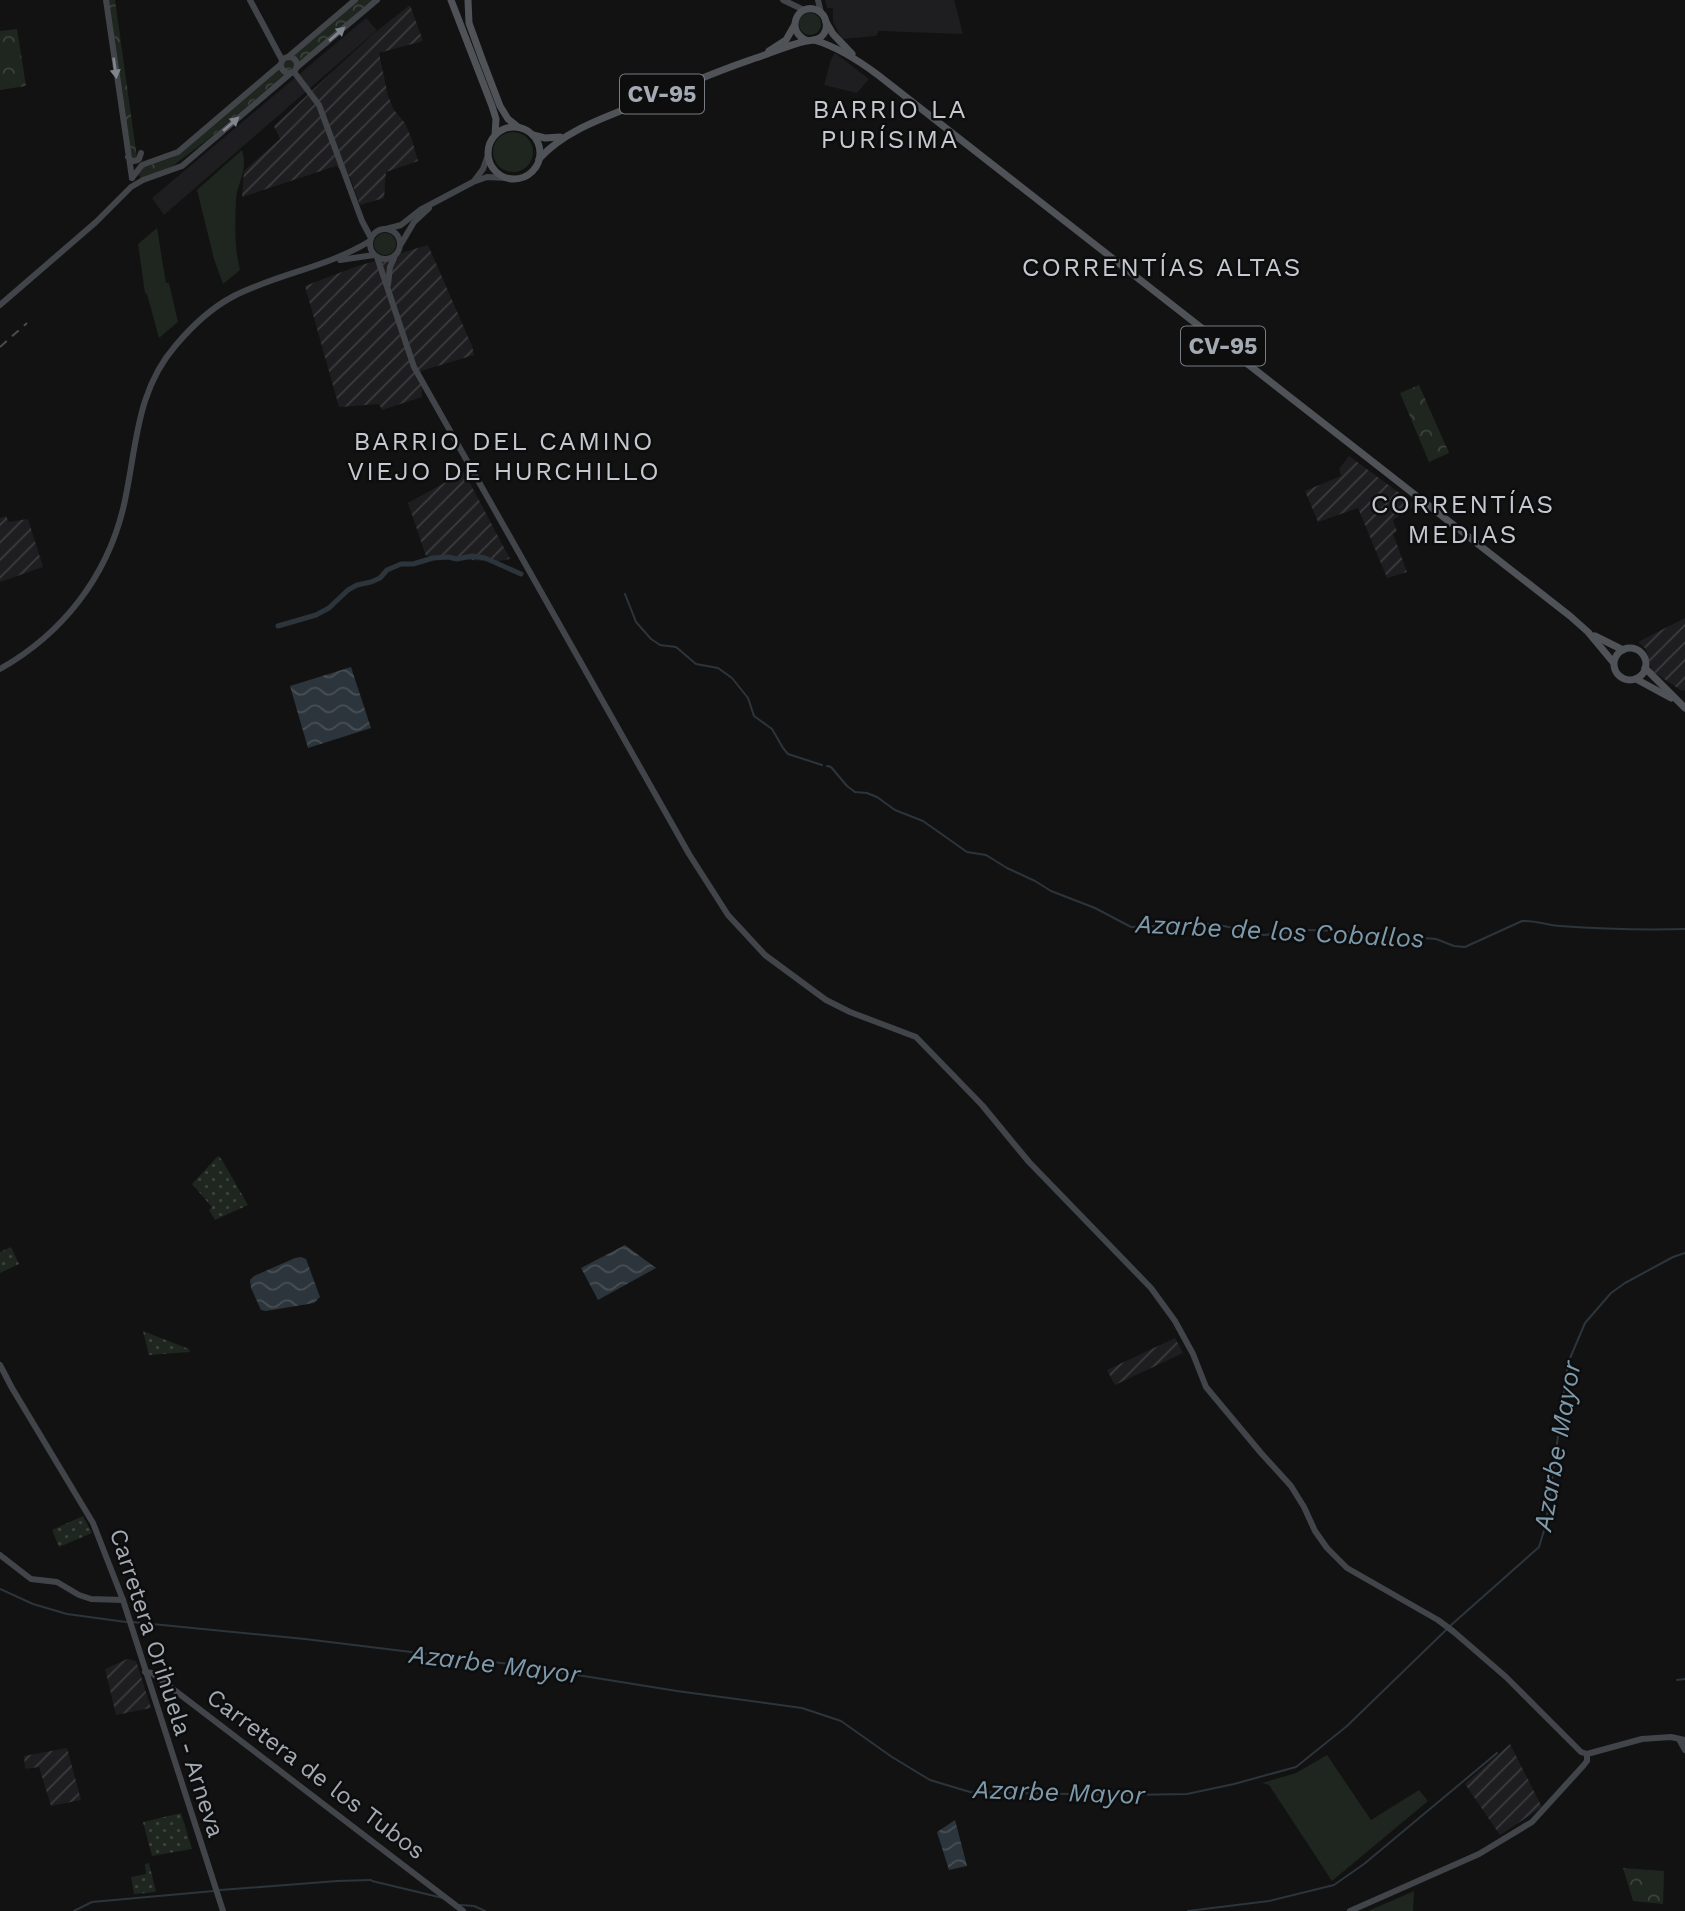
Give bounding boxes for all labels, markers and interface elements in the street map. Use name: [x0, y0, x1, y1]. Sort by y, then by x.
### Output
one-way arrow: [328, 27, 345, 42]
one-way arrow: [110, 57, 121, 79]
road number: CV-95: [620, 74, 704, 114]
district label: BARRIO LA PURÍSIMA: [812, 94, 968, 154]
one-way arrow: [222, 117, 239, 132]
district label: CORRENTÍAS ALTAS: [1022, 252, 1302, 282]
road number: CV-95: [1181, 326, 1265, 366]
district label: BARRIO DEL CAMINO VIEJO DE HURCHILLO: [347, 426, 661, 486]
district label: CORRENTÍAS MEDIAS: [1371, 489, 1555, 549]
water label: Azarbe de los Coballos: [1134, 908, 1425, 954]
water label: Azarbe Mayor: [1527, 1358, 1587, 1534]
street label: Carretera Orihuela - Arneva: [104, 1525, 230, 1841]
water label: Azarbe Mayor: [407, 1639, 583, 1689]
street label: Carretera de los Tubos: [201, 1683, 431, 1865]
water label: Azarbe Mayor: [972, 1774, 1146, 1810]

